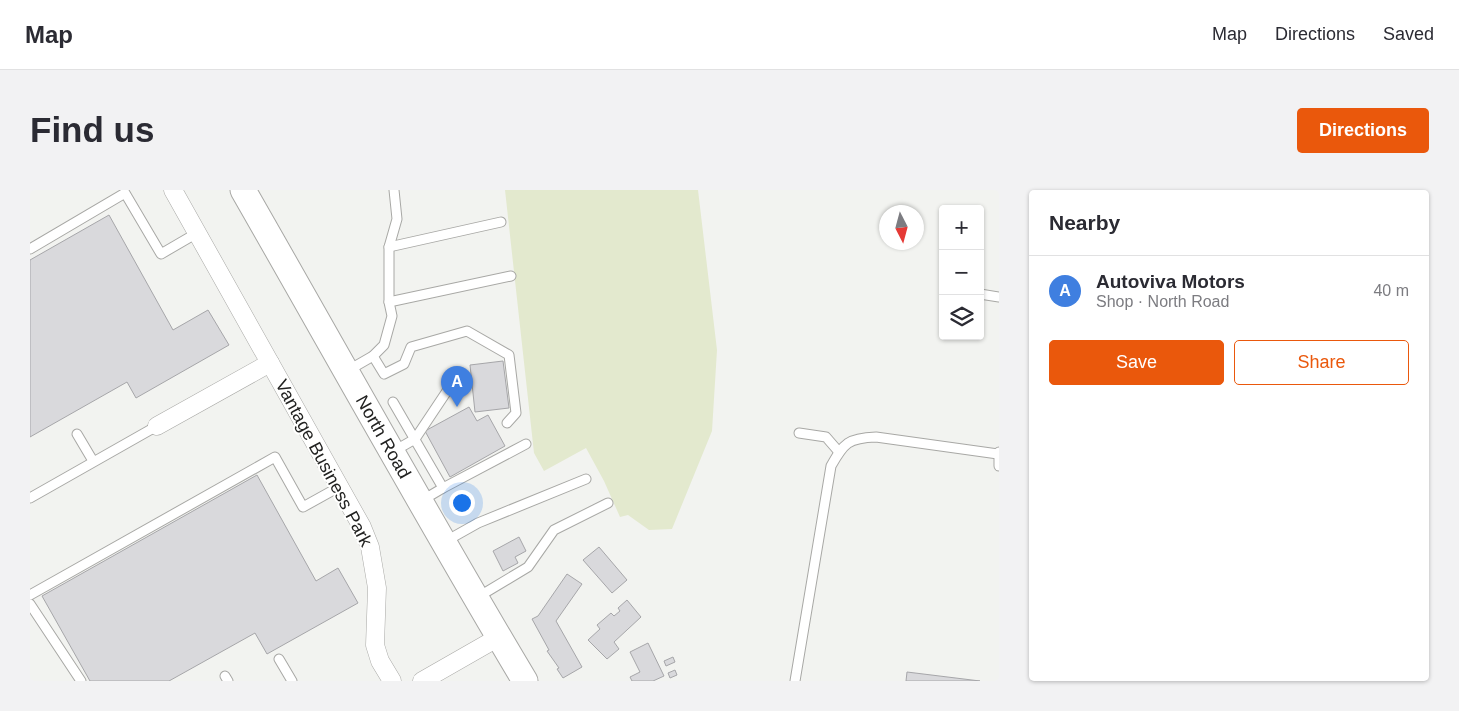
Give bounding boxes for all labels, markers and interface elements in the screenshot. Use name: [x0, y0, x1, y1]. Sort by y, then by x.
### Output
text: Map: [25, 21, 73, 48]
text: Map: [1212, 24, 1247, 44]
text: Directions: [1275, 24, 1355, 44]
text: Saved: [1383, 24, 1434, 44]
button: Directions: [1297, 108, 1429, 153]
text: Find us: [30, 110, 154, 149]
north arrow: [879, 205, 924, 250]
map controls: [939, 205, 984, 340]
button: +: [939, 205, 984, 250]
text: Nearby: [1049, 211, 1120, 234]
button: −: [939, 250, 984, 295]
text: Autoviva Motors: [1096, 271, 1245, 292]
text: A: [1059, 282, 1071, 299]
text: 40 m: [1373, 282, 1409, 299]
text: Shop · North Road: [1096, 293, 1229, 310]
button: layers: [939, 295, 984, 340]
button: Save: [1049, 340, 1224, 385]
button: Share: [1234, 340, 1409, 385]
pin: A: [441, 366, 473, 407]
street label: Vantage Business Park: [272, 376, 377, 551]
street label: North Road: [352, 392, 415, 482]
your location: [449, 490, 475, 516]

